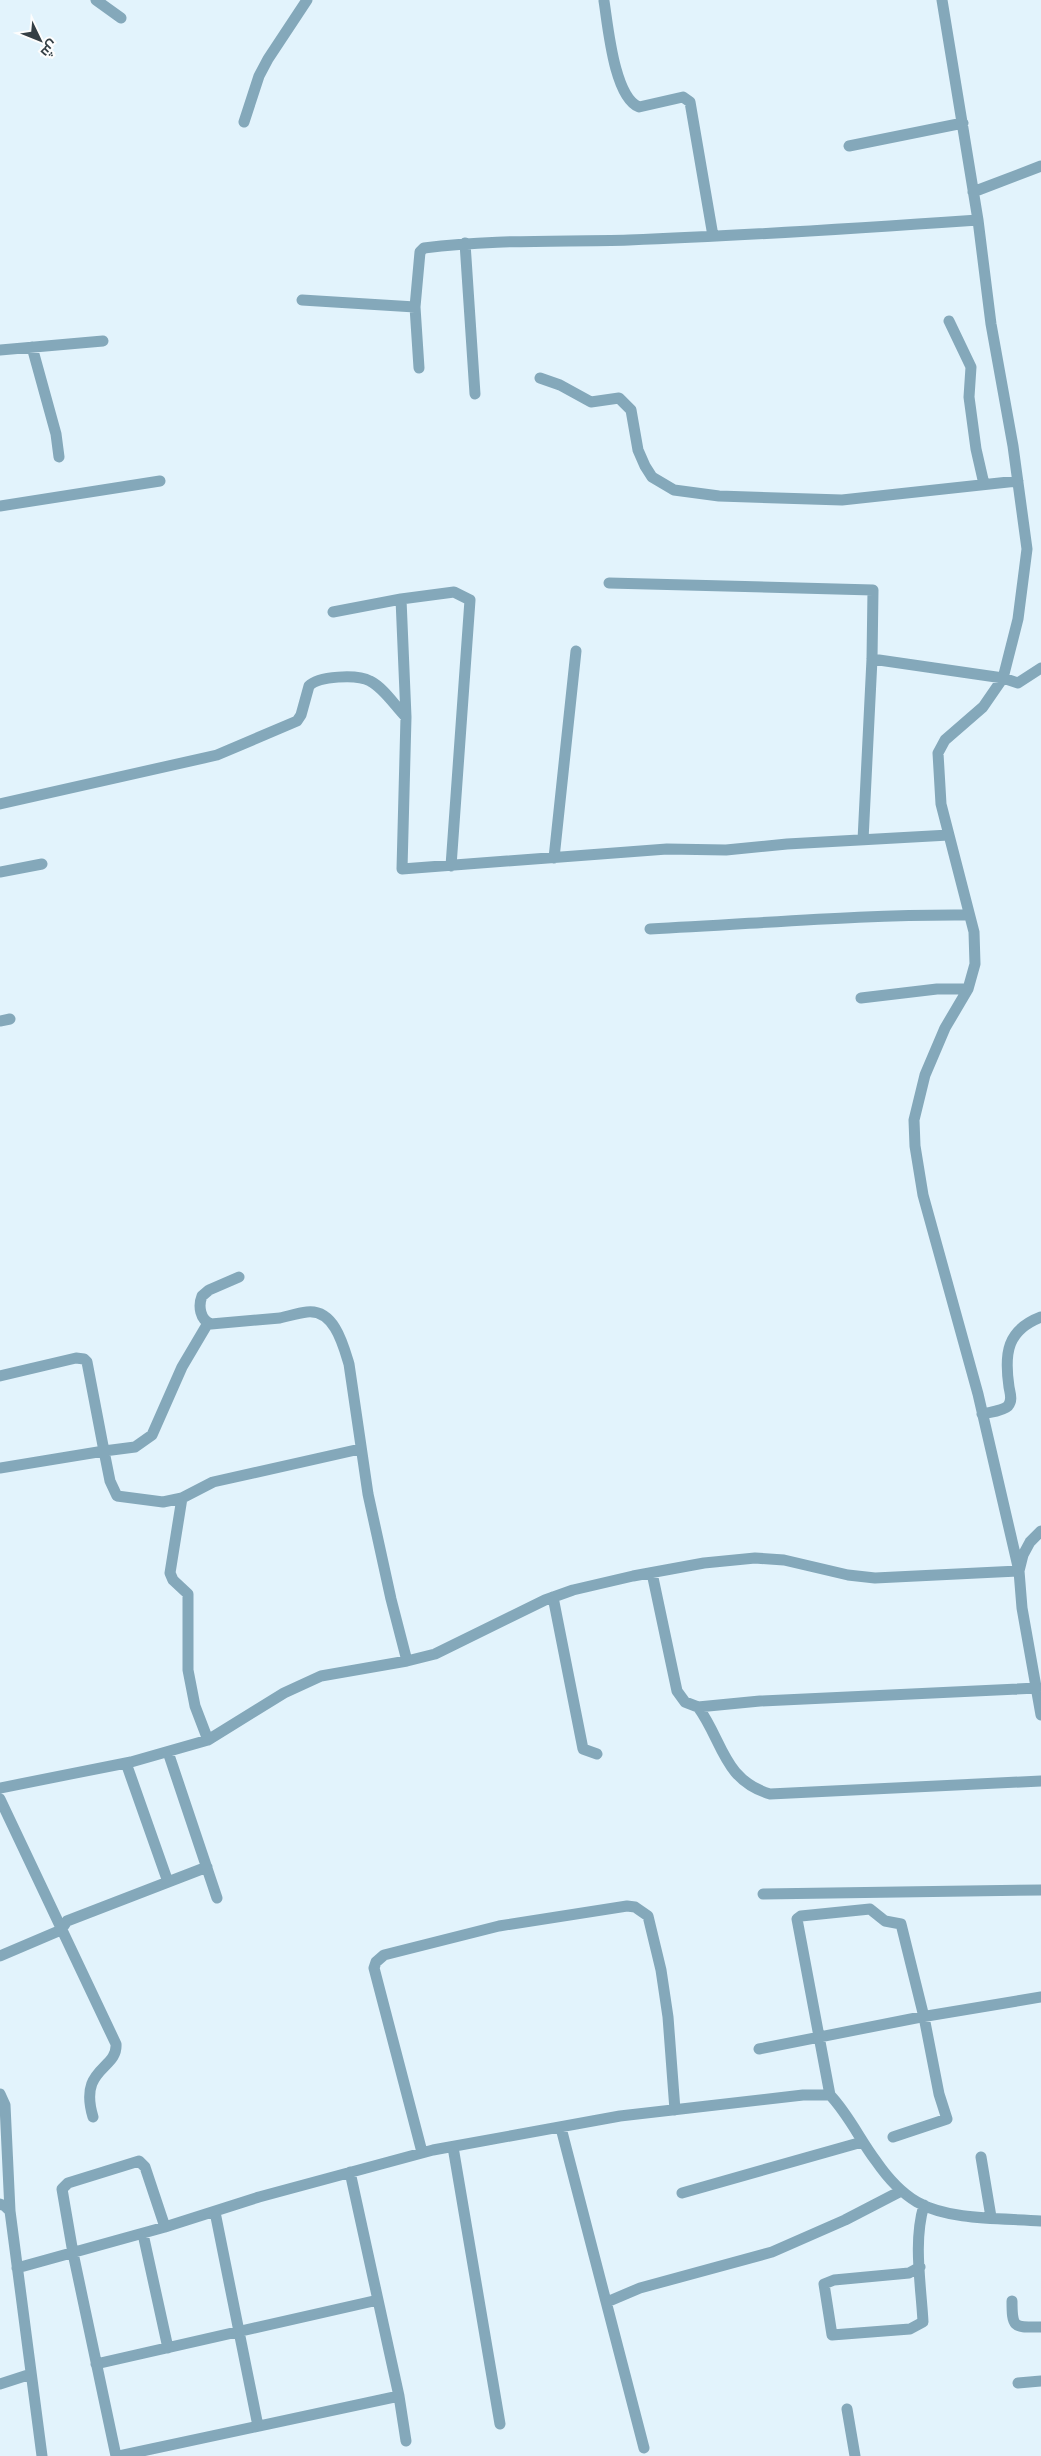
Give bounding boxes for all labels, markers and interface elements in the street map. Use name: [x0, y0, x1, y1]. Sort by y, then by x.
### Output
north arrow: [15, 15, 65, 65]
text: ش: [37, 36, 61, 61]

